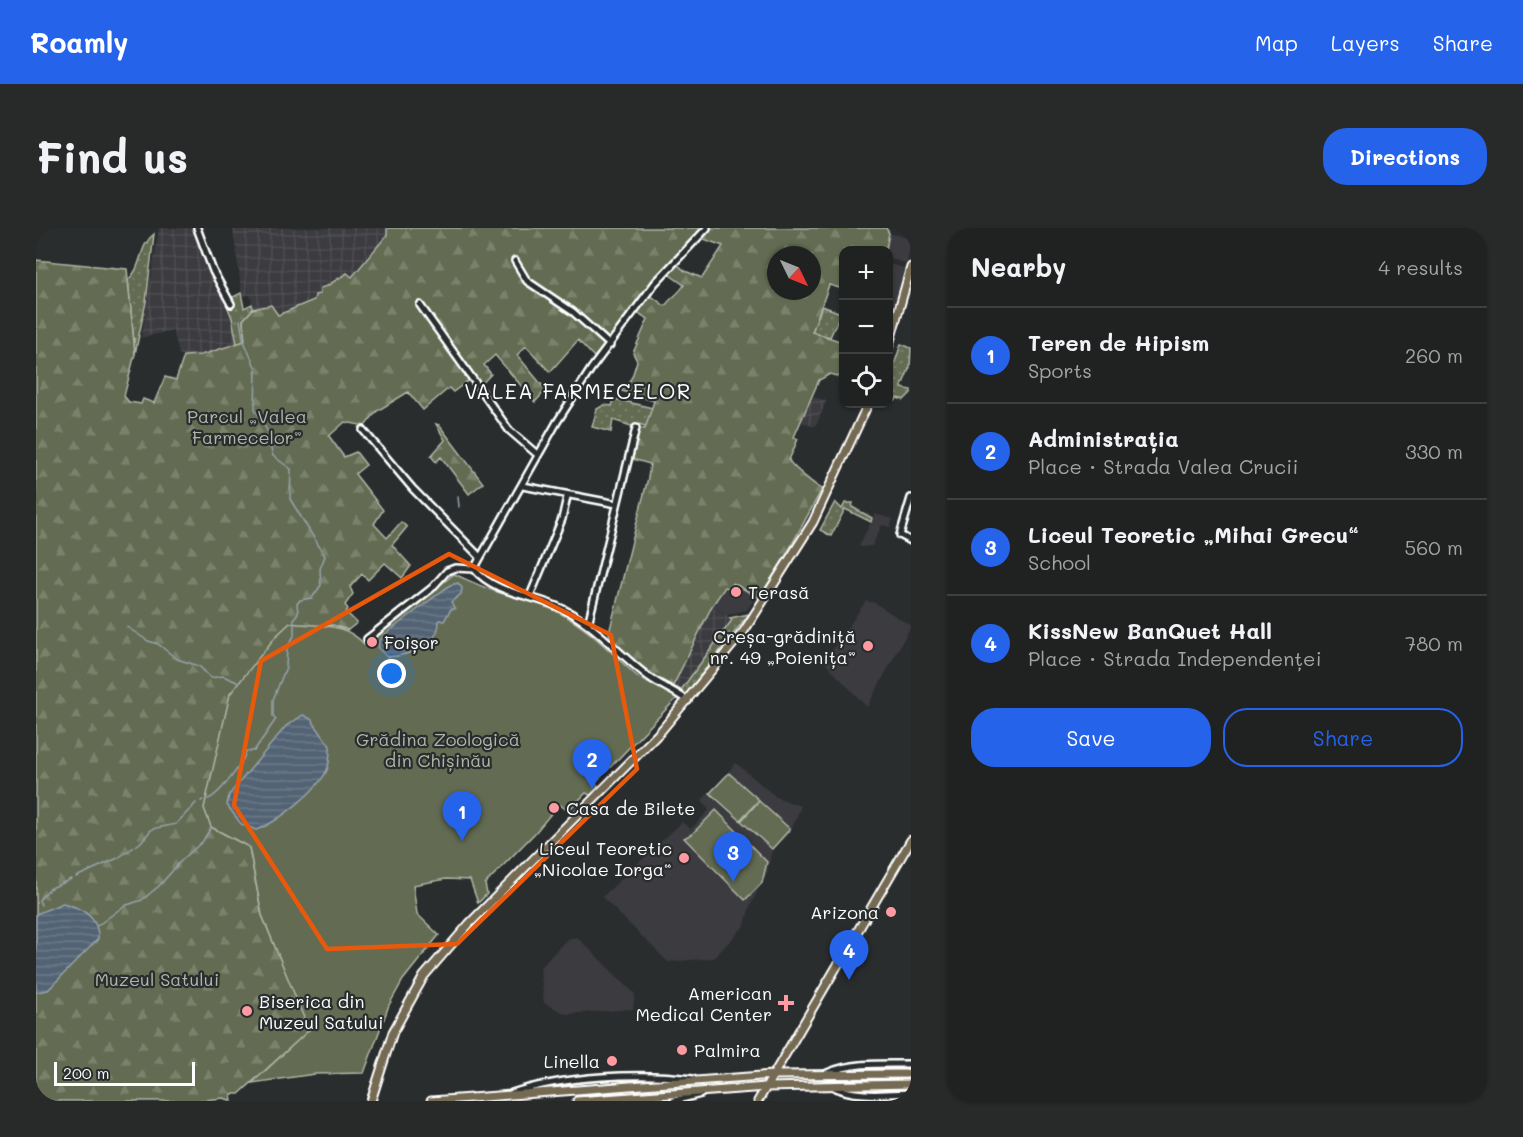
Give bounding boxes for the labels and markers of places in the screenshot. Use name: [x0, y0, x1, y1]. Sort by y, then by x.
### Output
place label: Terasă: [748, 580, 809, 604]
marker: Terasă: [729, 585, 743, 599]
place label: Creșa-grădiniță nr. 49 „Poienița”: [710, 624, 856, 669]
place label: Foișor: [384, 630, 439, 654]
marker: Foișor: [365, 635, 379, 649]
marker: Creșa-grădiniță nr. 49 „Poienița”: [861, 639, 875, 653]
pin: 2: [572, 740, 612, 789]
pin: 1: [442, 792, 482, 841]
place label: Casa de Bilete: [566, 796, 696, 820]
marker: Casa de Bilete: [547, 801, 561, 815]
pin: 3: [714, 832, 752, 882]
place label: Liceul Teoretic „Nicolae Iorga“: [534, 836, 672, 881]
marker: Liceul Teoretic „Nicolae Iorga“: [677, 851, 691, 865]
place label: Arizona: [810, 900, 879, 924]
marker: Arizona: [884, 905, 898, 919]
pin: 4: [830, 930, 868, 980]
place label: American Medical Center: [635, 981, 772, 1026]
place label: Biserica din Muzeul Satului: [259, 989, 383, 1034]
marker: American Medical Center: [777, 994, 795, 1012]
marker: Biserica din Muzeul Satului: [240, 1004, 254, 1018]
place label: Palmira: [694, 1038, 761, 1062]
marker: Palmira: [675, 1043, 689, 1057]
place label: Linella: [544, 1049, 600, 1073]
marker: Linella: [605, 1054, 619, 1068]

